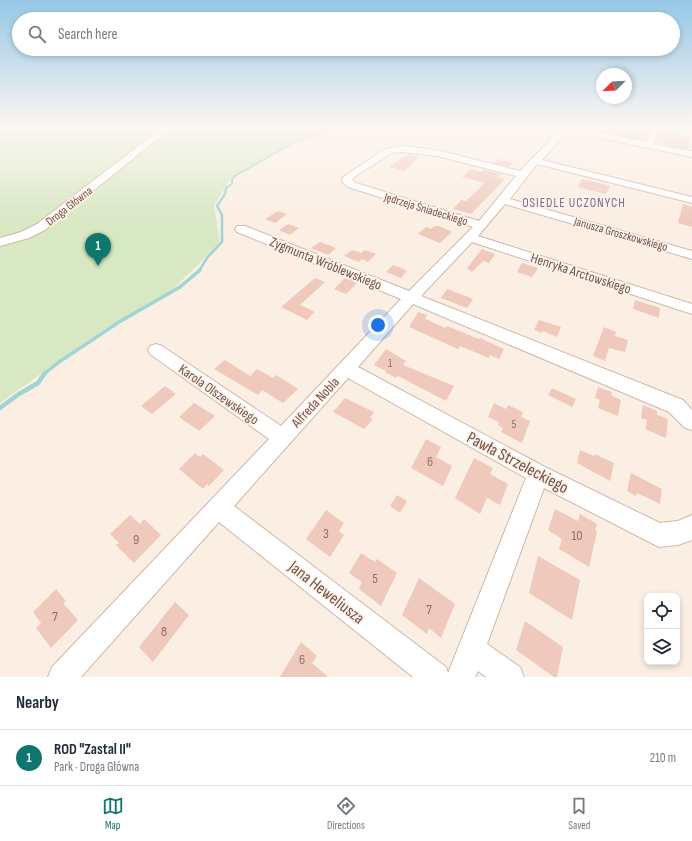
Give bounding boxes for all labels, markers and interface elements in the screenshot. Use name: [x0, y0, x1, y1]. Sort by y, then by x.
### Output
search box: [12, 12, 680, 56]
icon: search: [26, 23, 48, 45]
text: Search here: [58, 25, 118, 44]
north arrow: [596, 68, 632, 104]
street label: Droga Główna: [43, 183, 96, 229]
street label: Jędrzeja Śniadeckiego: [381, 189, 469, 229]
district label: OSIEDLE UCZONYCH: [522, 195, 626, 211]
street label: Janusza Groszkowskiego: [571, 214, 669, 255]
pin: 1: [85, 233, 111, 266]
street label: Zygmunta Wróblewskiego: [267, 233, 384, 294]
street label: Henryka Arctowskiego: [529, 249, 633, 298]
your location: [368, 315, 388, 335]
house number: 1: [388, 356, 393, 371]
street label: Karola Olszewskiego: [175, 360, 262, 428]
street label: Alfreda Nobla: [287, 374, 343, 432]
house number: 5: [512, 417, 517, 432]
street label: Pawła Strzeleckiego: [463, 428, 572, 498]
house number: 6: [427, 453, 433, 470]
house number: 3: [323, 525, 329, 542]
house number: 10: [571, 527, 583, 544]
house number: 9: [133, 531, 139, 548]
street label: Jana Heweliusza: [284, 556, 368, 629]
house number: 5: [372, 570, 378, 587]
map controls: [644, 593, 680, 665]
button: locate: [644, 593, 680, 629]
house number: 7: [426, 601, 432, 618]
house number: 7: [52, 608, 58, 625]
house number: 8: [161, 623, 167, 640]
button: layers: [644, 629, 680, 665]
house number: 6: [299, 651, 305, 668]
text: Nearby: [16, 693, 59, 713]
text: ROD "Zastal II": [54, 740, 131, 759]
text: 1: [26, 750, 32, 766]
text: 210 m: [650, 750, 676, 766]
text: Park · Droga Główna: [54, 759, 139, 775]
tab: Map: [102, 795, 124, 832]
tab: Directions: [327, 795, 365, 832]
tab: Saved: [568, 795, 590, 832]

